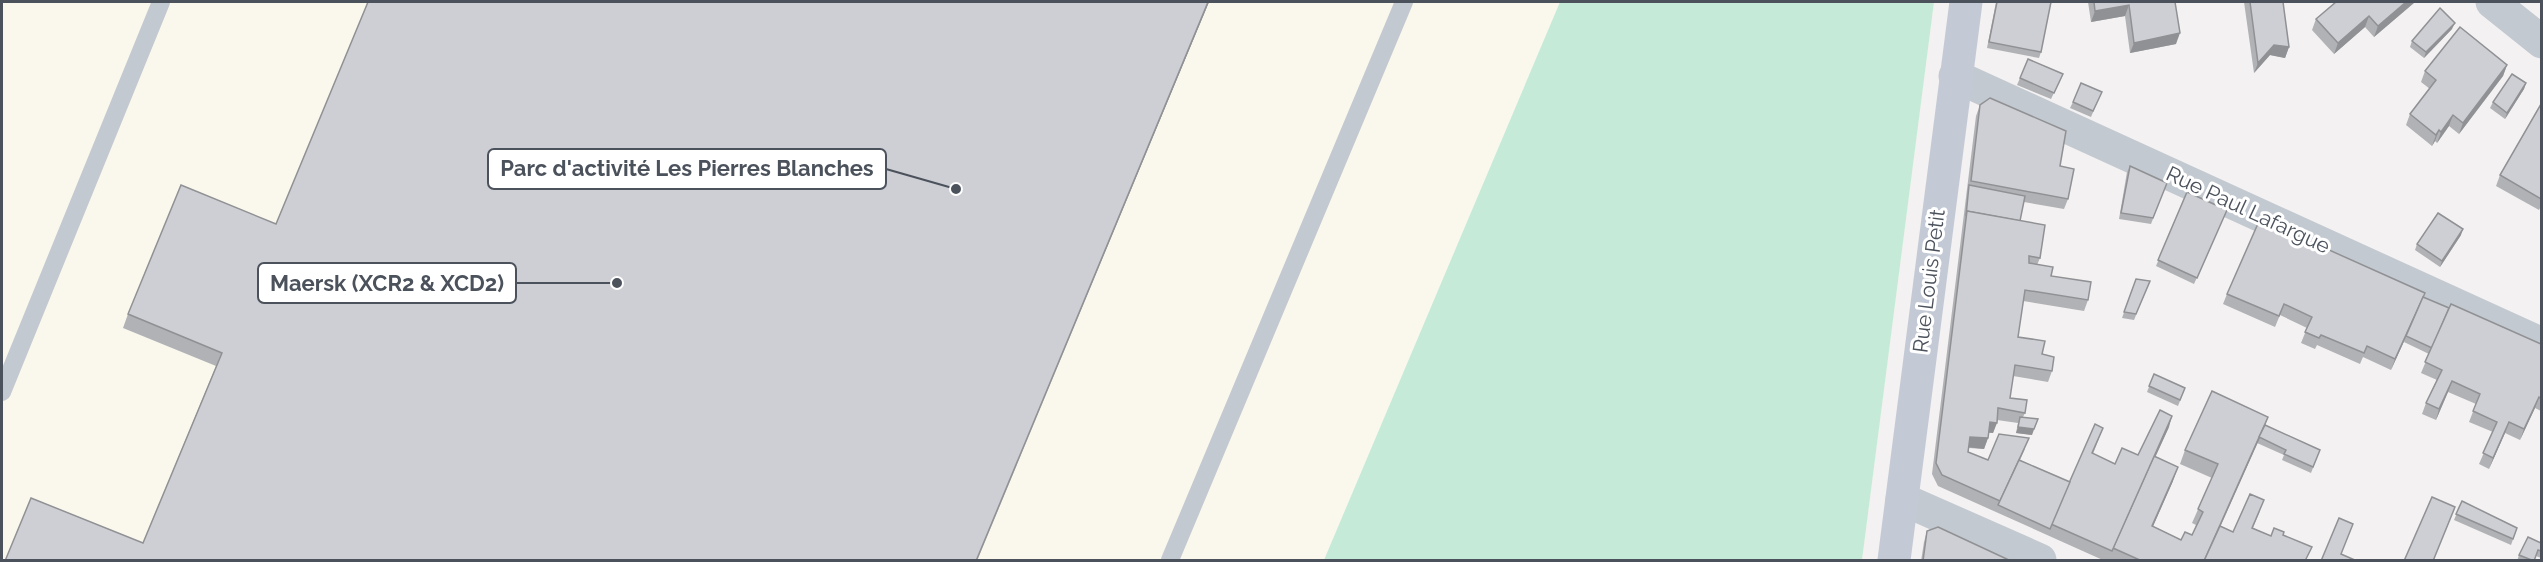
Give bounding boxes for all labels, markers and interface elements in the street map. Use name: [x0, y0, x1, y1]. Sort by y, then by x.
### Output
callout: Parc d'activité Les Pierres Blanches: [488, 149, 886, 189]
text: Parc d'activité Les Pierres Blanches: [500, 155, 874, 181]
street label: Rue Paul Lafargue: [2162, 161, 2334, 258]
street label: Rue Louis Petit: [1907, 208, 1950, 354]
callout: Maersk (XCR2 & XCD2): [258, 263, 516, 303]
text: Maersk (XCR2 & XCD2): [270, 270, 504, 296]

